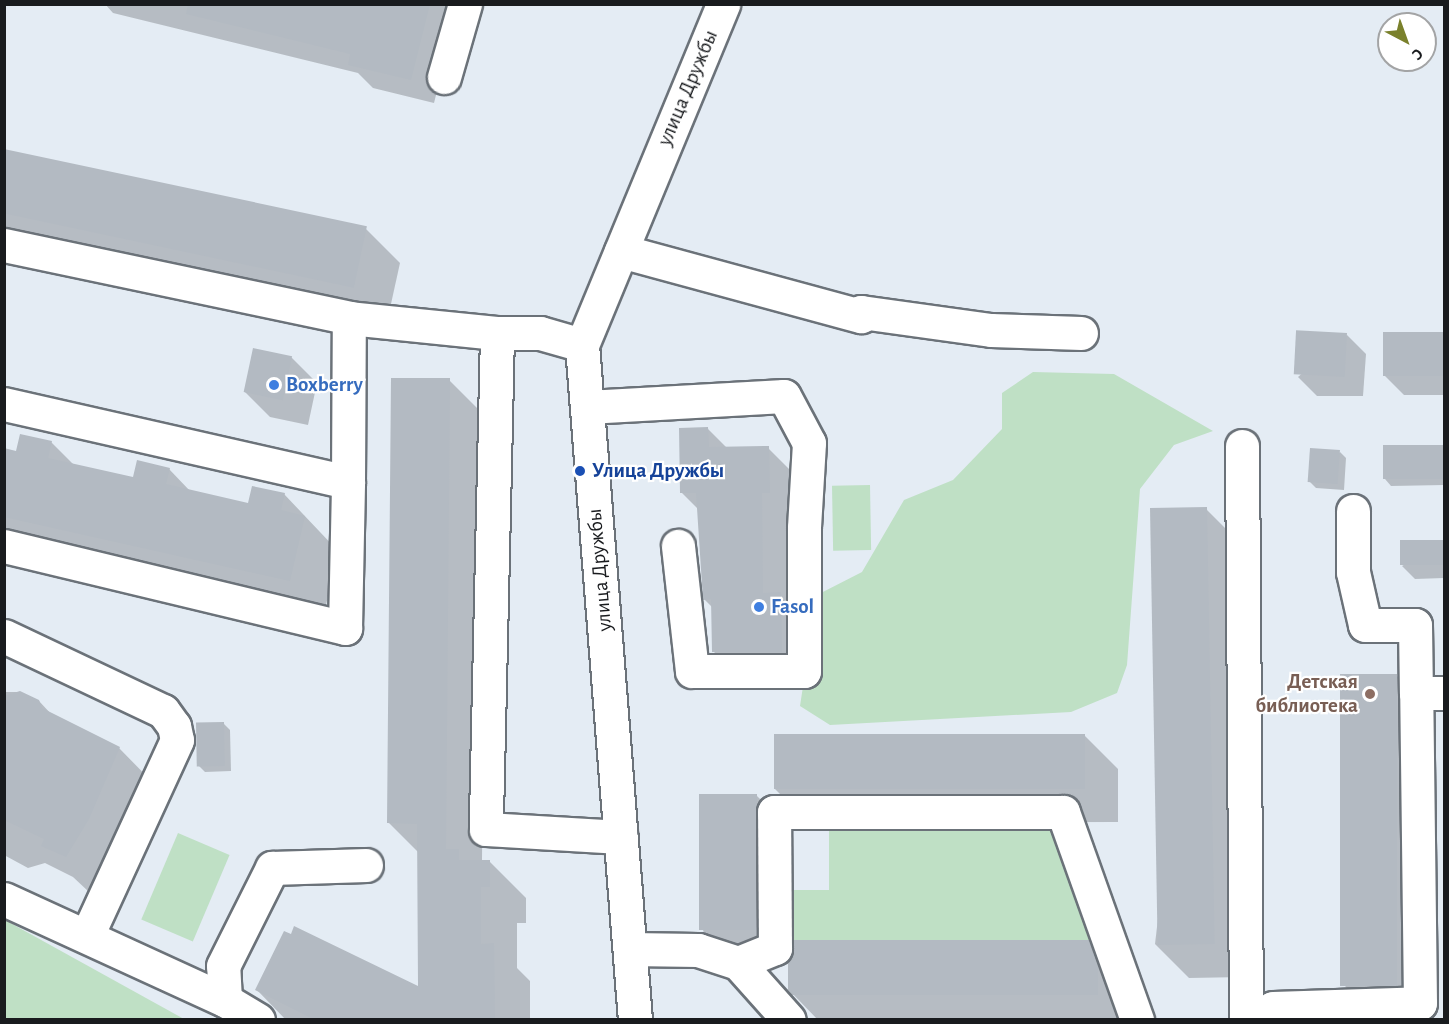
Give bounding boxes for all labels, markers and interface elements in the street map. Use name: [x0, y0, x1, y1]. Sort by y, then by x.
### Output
north arrow: [1377, 12, 1437, 72]
street label: улица Дружбы: [652, 26, 724, 150]
text: С: [1409, 45, 1426, 63]
place label: Boxberry: [286, 372, 363, 398]
marker: Boxberry: [267, 378, 281, 392]
place label: Улица Дружбы: [592, 458, 724, 484]
marker: Улица Дружбы: [573, 464, 587, 478]
street label: улица Дружбы: [582, 508, 618, 632]
place label: Fasol: [771, 594, 814, 620]
marker: Fasol: [752, 600, 766, 614]
place label: Детская библиотека: [1256, 669, 1358, 719]
marker: Детская библиотека: [1363, 687, 1377, 701]

